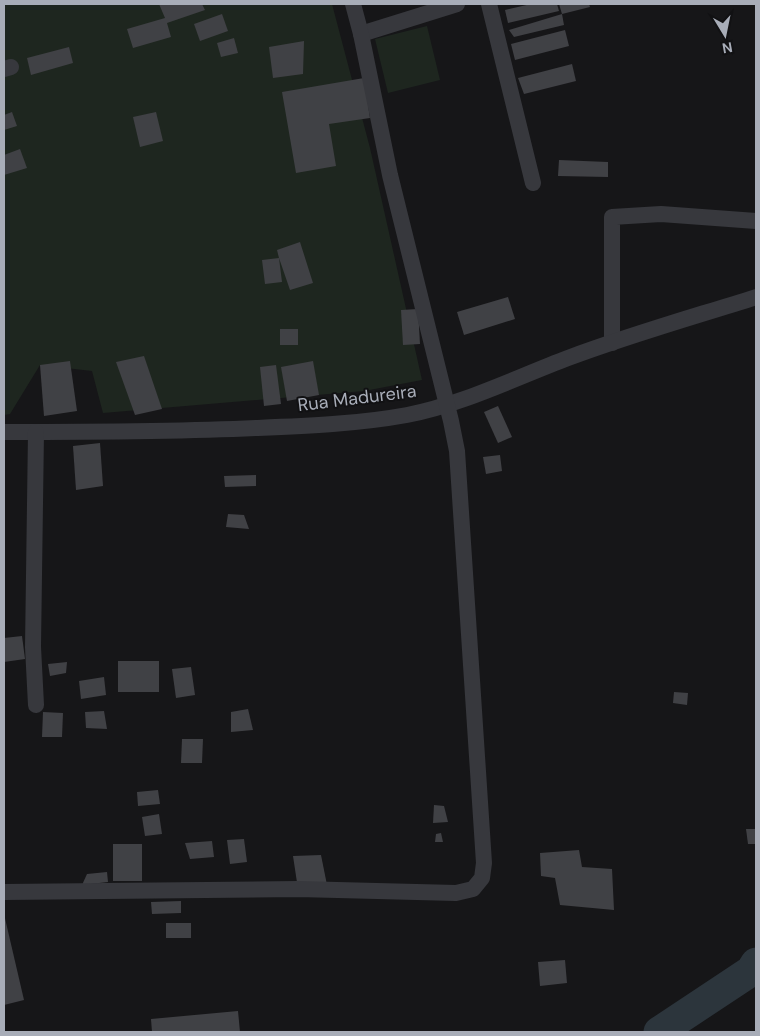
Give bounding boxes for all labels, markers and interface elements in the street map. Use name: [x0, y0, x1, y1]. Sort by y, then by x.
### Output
north arrow: [700, 10, 750, 60]
text: N: [721, 38, 734, 58]
street label: Rua Madureira: [296, 379, 418, 417]

